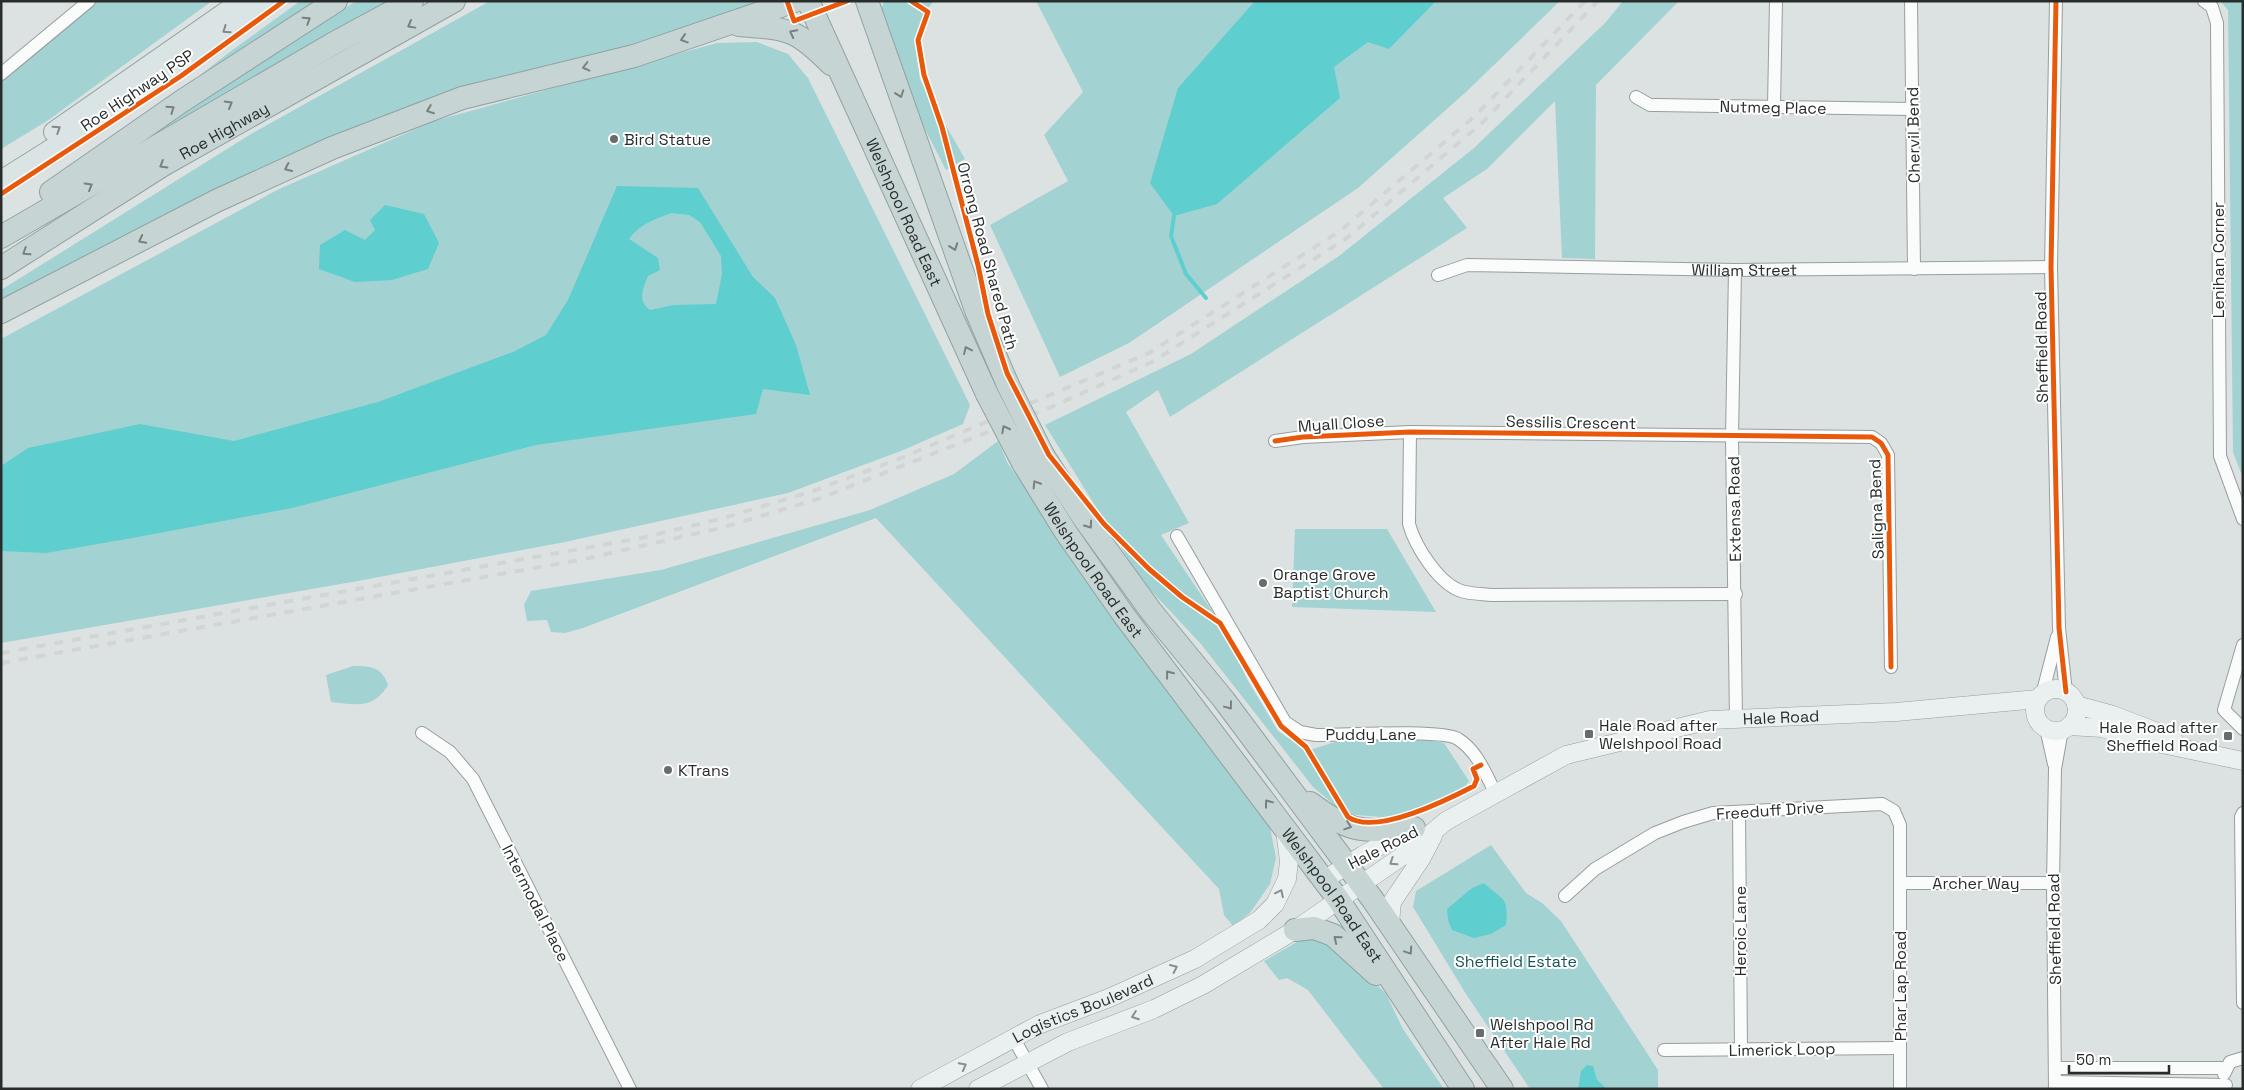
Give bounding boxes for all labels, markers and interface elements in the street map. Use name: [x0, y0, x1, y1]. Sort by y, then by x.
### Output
one-way arrow: [301, 17, 310, 26]
one-way arrow: [408, 18, 417, 28]
one-way arrow: [223, 24, 232, 33]
one-way arrow: [789, 29, 798, 39]
one-way arrow: [681, 34, 689, 44]
street label: Roe Highway PSP: [76, 44, 198, 136]
one-way arrow: [582, 61, 591, 72]
street label: Chervil Bend: [1902, 87, 1925, 183]
one-way arrow: [894, 90, 904, 98]
street label: Nutmeg Place: [1719, 96, 1827, 119]
street label: Roe Highway: [176, 97, 273, 165]
one-way arrow: [224, 100, 233, 110]
one-way arrow: [426, 104, 435, 114]
one-way arrow: [165, 106, 175, 115]
one-way arrow: [52, 126, 61, 136]
place label: Bird Statue: [624, 129, 711, 150]
marker: Bird Statue: [608, 133, 620, 145]
street label: Welshpool Road East: [861, 135, 947, 290]
one-way arrow: [160, 159, 169, 169]
street label: Orrong Road Shared Path: [952, 160, 1023, 352]
one-way arrow: [284, 162, 293, 172]
one-way arrow: [83, 182, 92, 192]
street label: Lenihan Corner: [2208, 202, 2229, 318]
one-way arrow: [138, 234, 147, 244]
one-way arrow: [948, 243, 958, 251]
one-way arrow: [22, 246, 32, 255]
street label: William Street: [1691, 259, 1797, 281]
street label: Sheffield Road: [2030, 291, 2053, 403]
one-way arrow: [963, 346, 973, 355]
street label: Myall Close: [1297, 410, 1385, 437]
street label: Sessilis Crescent: [1506, 411, 1636, 434]
one-way arrow: [1001, 425, 1011, 434]
street label: Extensa Road: [1723, 456, 1746, 562]
street label: Saligna Bend: [1864, 458, 1889, 560]
one-way arrow: [1032, 480, 1042, 489]
street label: Welshpool Road East: [1039, 498, 1147, 642]
one-way arrow: [1083, 519, 1092, 529]
place label: Orange Grove Baptist Church: [1273, 564, 1389, 603]
marker: Orange Grove Baptist Church: [1257, 577, 1269, 589]
one-way arrow: [1166, 670, 1175, 680]
one-way arrow: [1223, 700, 1231, 709]
street label: Hale Road: [1742, 705, 1820, 730]
place label: Hale Road after Welshpool Road: [1599, 715, 1722, 754]
place label: Hale Road after Sheffield Road: [2099, 717, 2218, 756]
street label: Puddy Lane: [1325, 724, 1417, 745]
marker: Hale Road after Welshpool Road: [1583, 728, 1595, 740]
marker: Hale Road after Sheffield Road: [2222, 730, 2234, 742]
place label: KTrans: [678, 760, 729, 781]
marker: KTrans: [662, 764, 674, 776]
street label: Freeduff Drive: [1715, 796, 1825, 825]
one-way arrow: [1265, 800, 1273, 809]
one-way arrow: [1343, 820, 1352, 830]
street label: Hale Road: [1344, 821, 1422, 874]
street label: Welshpool Road East: [1277, 824, 1387, 967]
street label: Intermodal Place: [497, 841, 574, 965]
one-way arrow: [1390, 856, 1399, 865]
street label: Archer Way: [1932, 873, 2020, 894]
street label: Sheffield Road: [2043, 873, 2066, 985]
street label: Heroic Lane: [1730, 886, 1751, 976]
one-way arrow: [1274, 889, 1284, 898]
street label: Phar Lap Road: [1890, 931, 1911, 1041]
one-way arrow: [1334, 936, 1343, 944]
one-way arrow: [1403, 945, 1412, 955]
park label: Sheffield Estate: [1455, 951, 1577, 972]
one-way arrow: [1169, 964, 1178, 975]
street label: Logistics Boulevard: [1009, 969, 1157, 1048]
one-way arrow: [1131, 1010, 1139, 1020]
place label: Welshpool Rd After Hale Rd: [1490, 1014, 1594, 1053]
marker: Welshpool Rd After Hale Rd: [1474, 1027, 1486, 1039]
street label: Limerick Loop: [1728, 1038, 1836, 1061]
scale bar: [2069, 1042, 2169, 1074]
text: 50 m: [2076, 1050, 2111, 1069]
one-way arrow: [958, 1062, 967, 1072]

